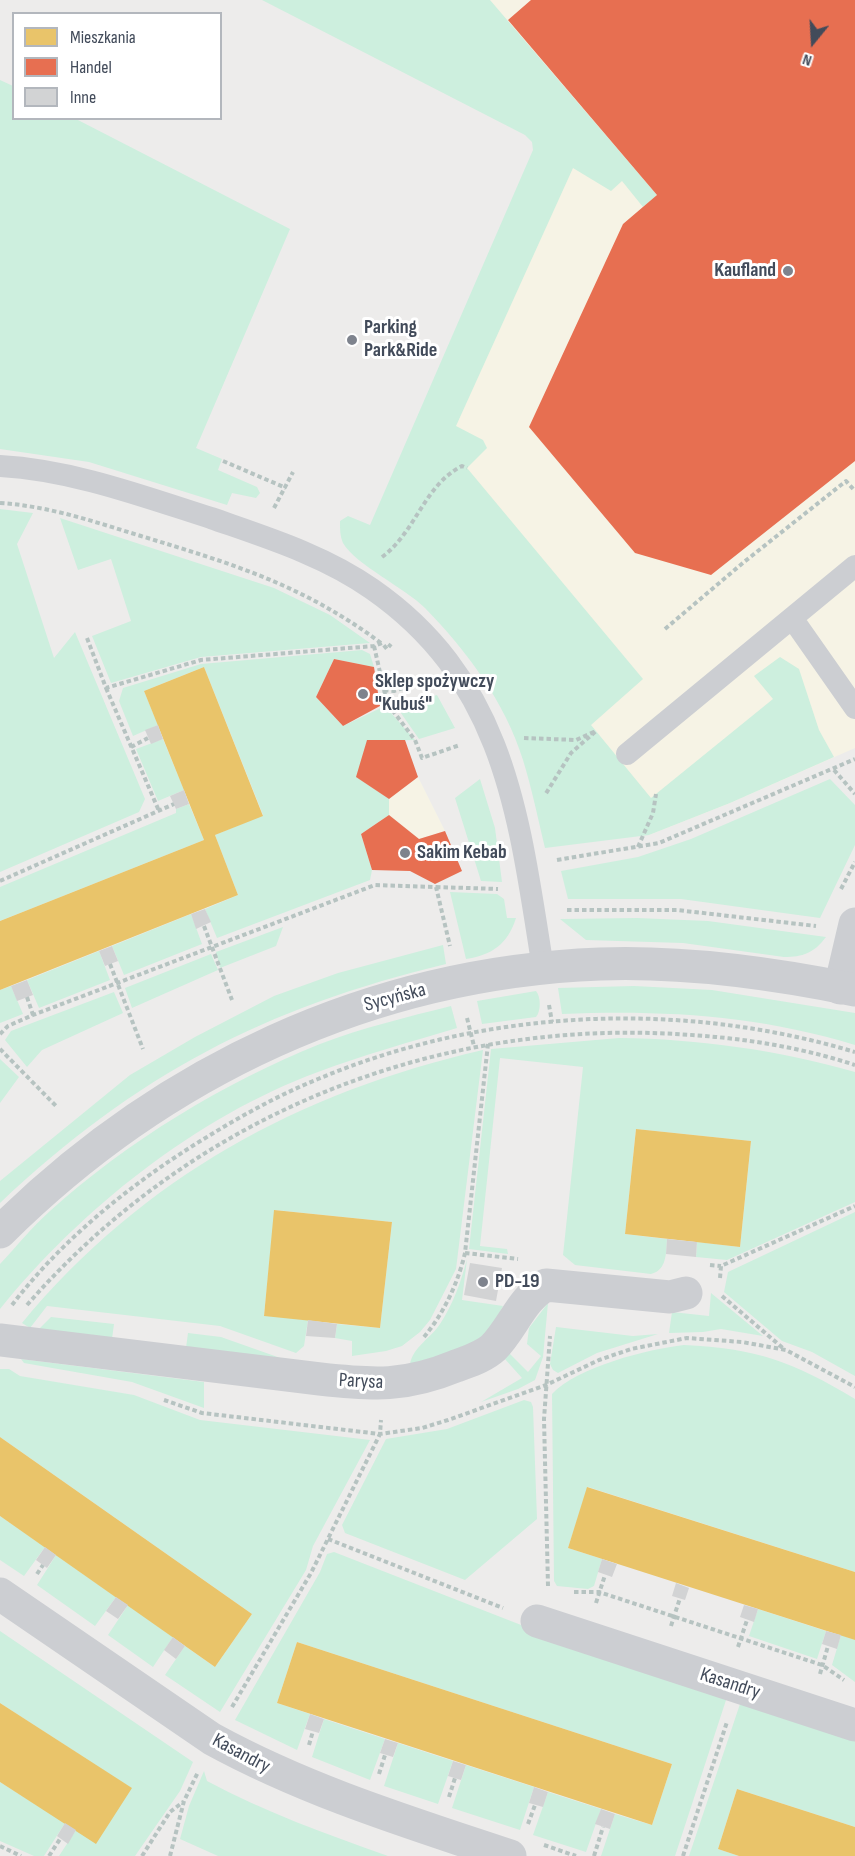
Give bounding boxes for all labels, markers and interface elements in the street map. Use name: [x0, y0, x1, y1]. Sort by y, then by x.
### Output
legend: [12, 12, 222, 120]
north arrow: [783, 12, 843, 72]
text: Mieszkania: [70, 27, 136, 48]
text: N: [800, 49, 814, 70]
text: Handel: [70, 57, 112, 78]
text: Inne: [70, 87, 96, 108]
place label: Kaufland: [714, 259, 776, 283]
marker: Kaufland: [781, 264, 795, 278]
place label: Parking Park&Ride: [364, 316, 437, 363]
marker: Parking Park&Ride: [345, 333, 359, 347]
place label: Sklep spożywczy "Kubuś": [375, 670, 494, 717]
marker: Sklep spożywczy "Kubuś": [356, 687, 370, 701]
place label: Sakim Kebab: [417, 841, 507, 865]
marker: Sakim Kebab: [398, 846, 412, 860]
street label: Sycyńska: [362, 978, 428, 1018]
place label: PD-19: [495, 1270, 539, 1294]
marker: PD-19: [476, 1275, 490, 1289]
street label: Parysa: [338, 1369, 384, 1395]
street label: Kasandry: [697, 1663, 763, 1705]
street label: Kasandry: [208, 1729, 274, 1779]

